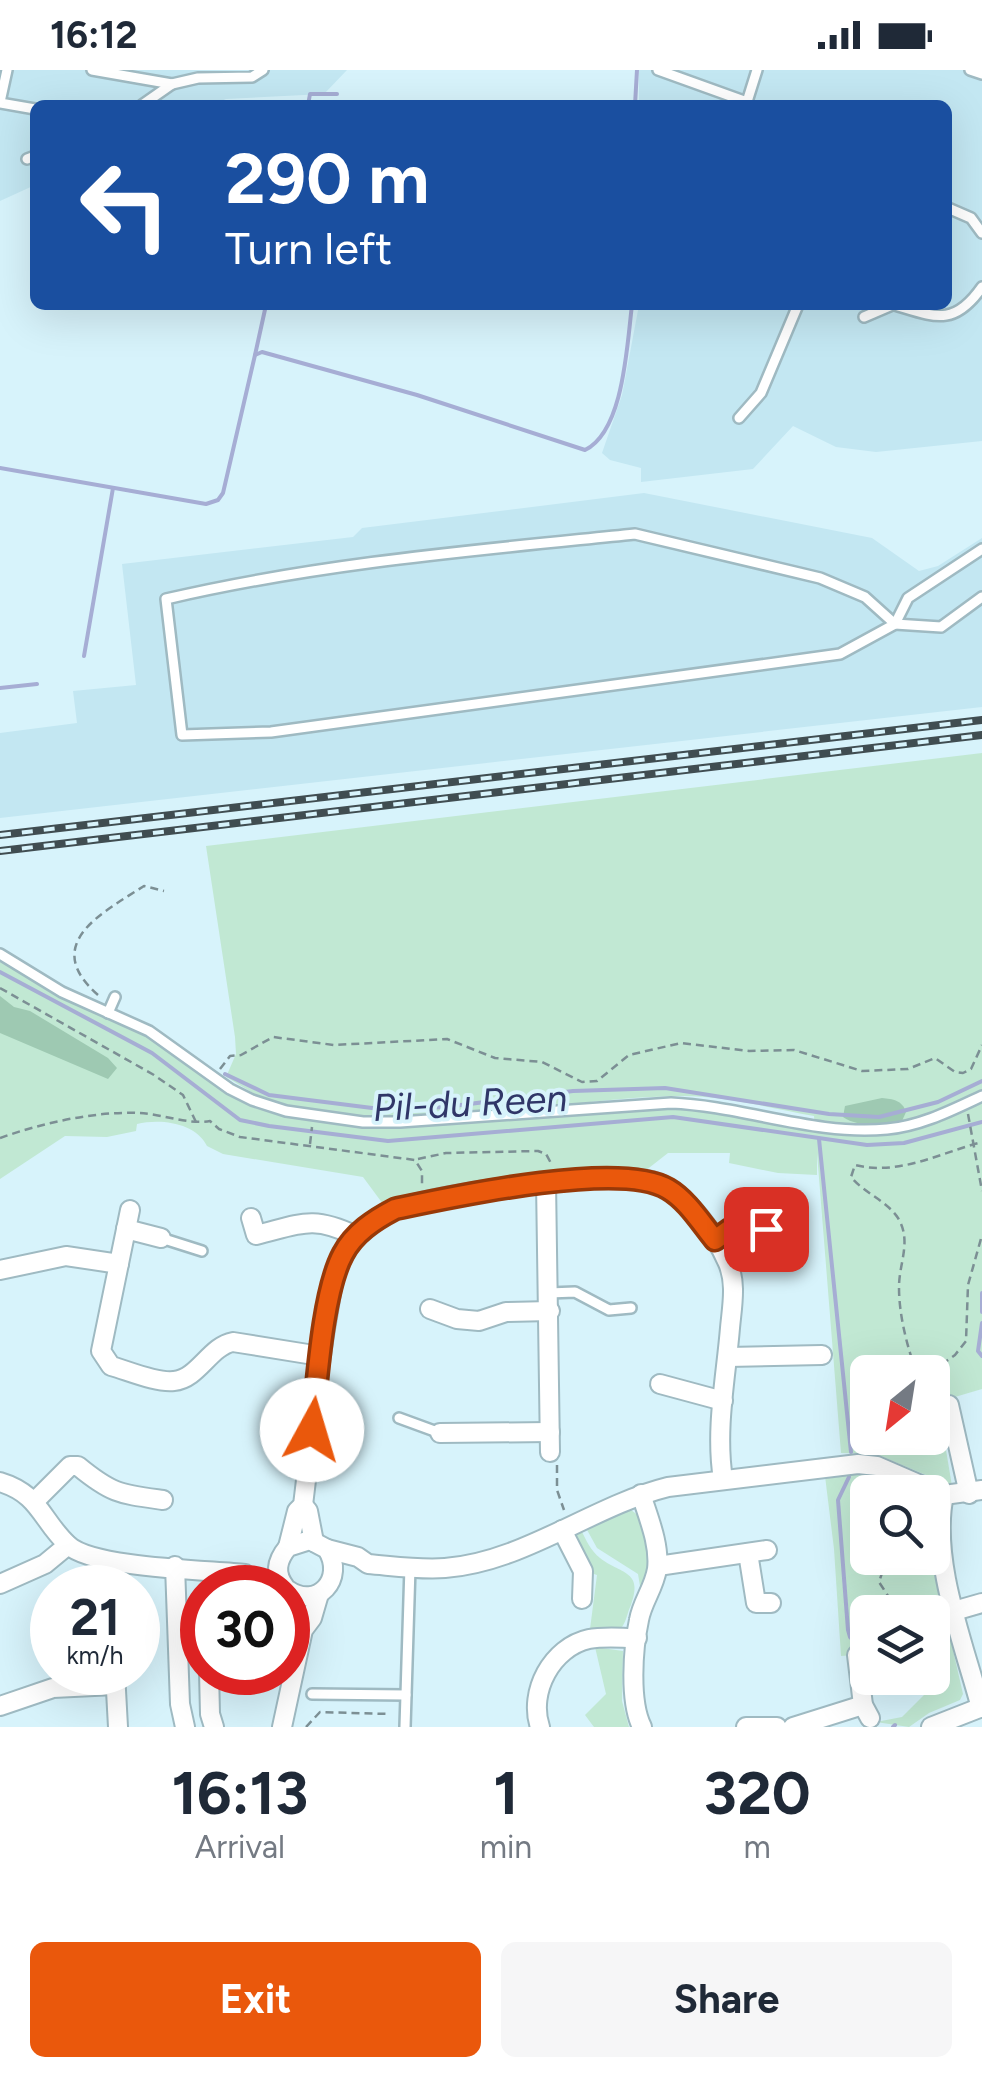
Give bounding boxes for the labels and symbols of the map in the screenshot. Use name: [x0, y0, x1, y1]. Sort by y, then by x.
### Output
water label: Pil-du Reen: [372, 1075, 568, 1131]
pin: [724, 1187, 809, 1272]
north arrow: [850, 1355, 950, 1455]
position arrow: [260, 1378, 364, 1482]
speed limit sign: 30: [180, 1565, 310, 1695]

